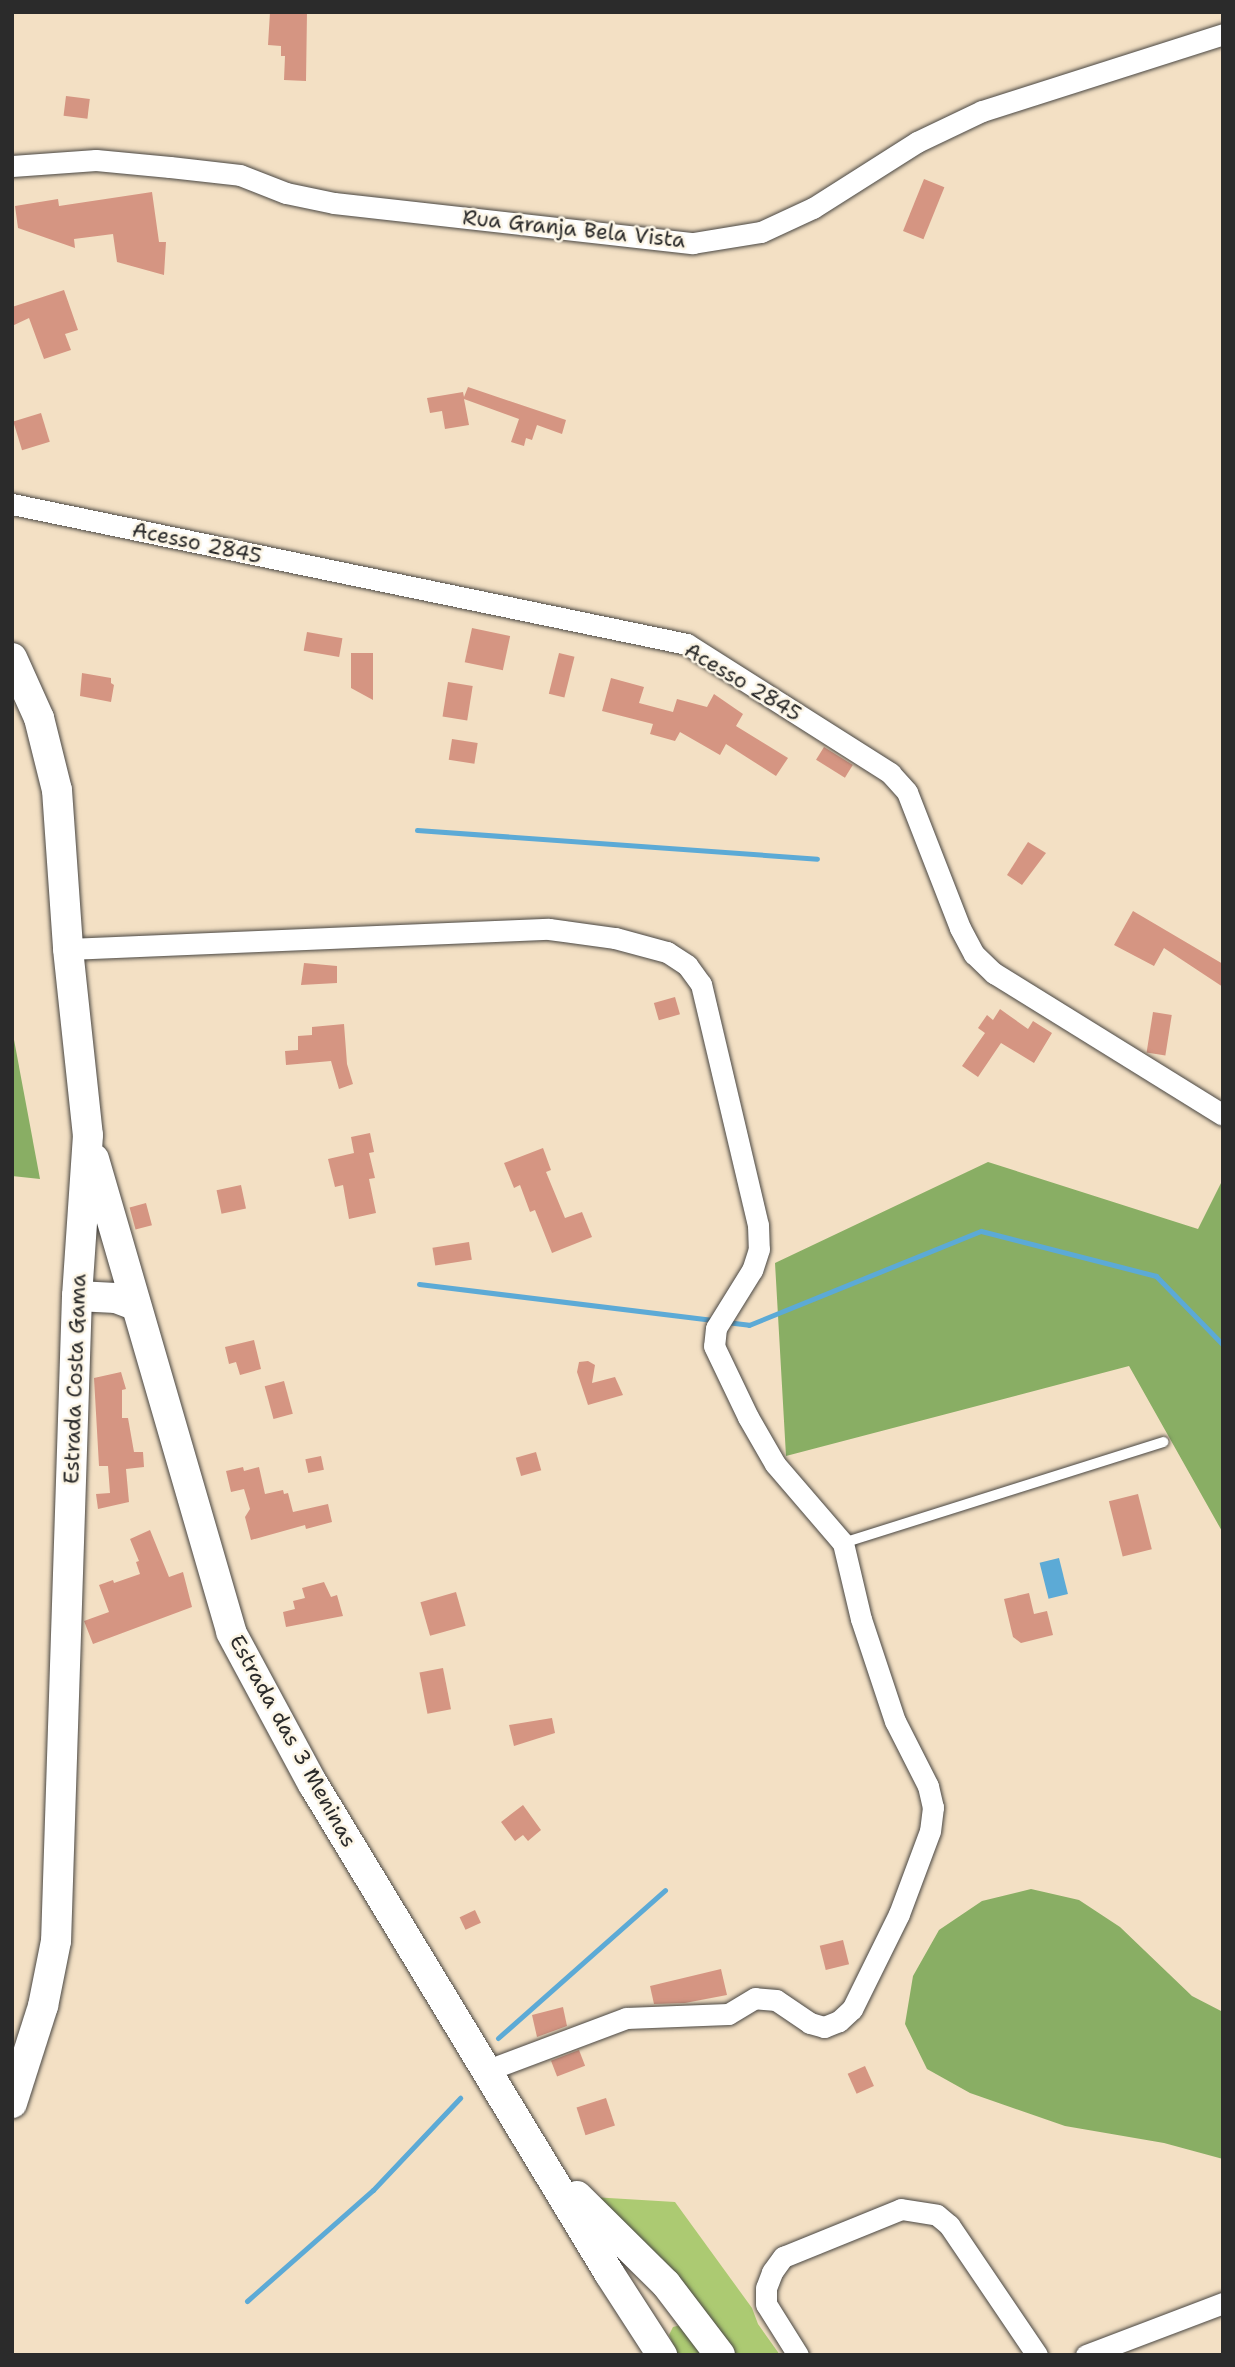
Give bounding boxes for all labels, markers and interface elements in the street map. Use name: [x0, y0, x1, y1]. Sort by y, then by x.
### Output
street label: Rua Granja Bela Vista: [461, 205, 687, 253]
street label: Acesso 2845: [130, 517, 264, 569]
street label: Acesso 2845: [680, 637, 806, 727]
street label: Estrada Costa Gama: [59, 1273, 91, 1485]
street label: Estrada das 3 Meninas: [224, 1631, 362, 1851]

